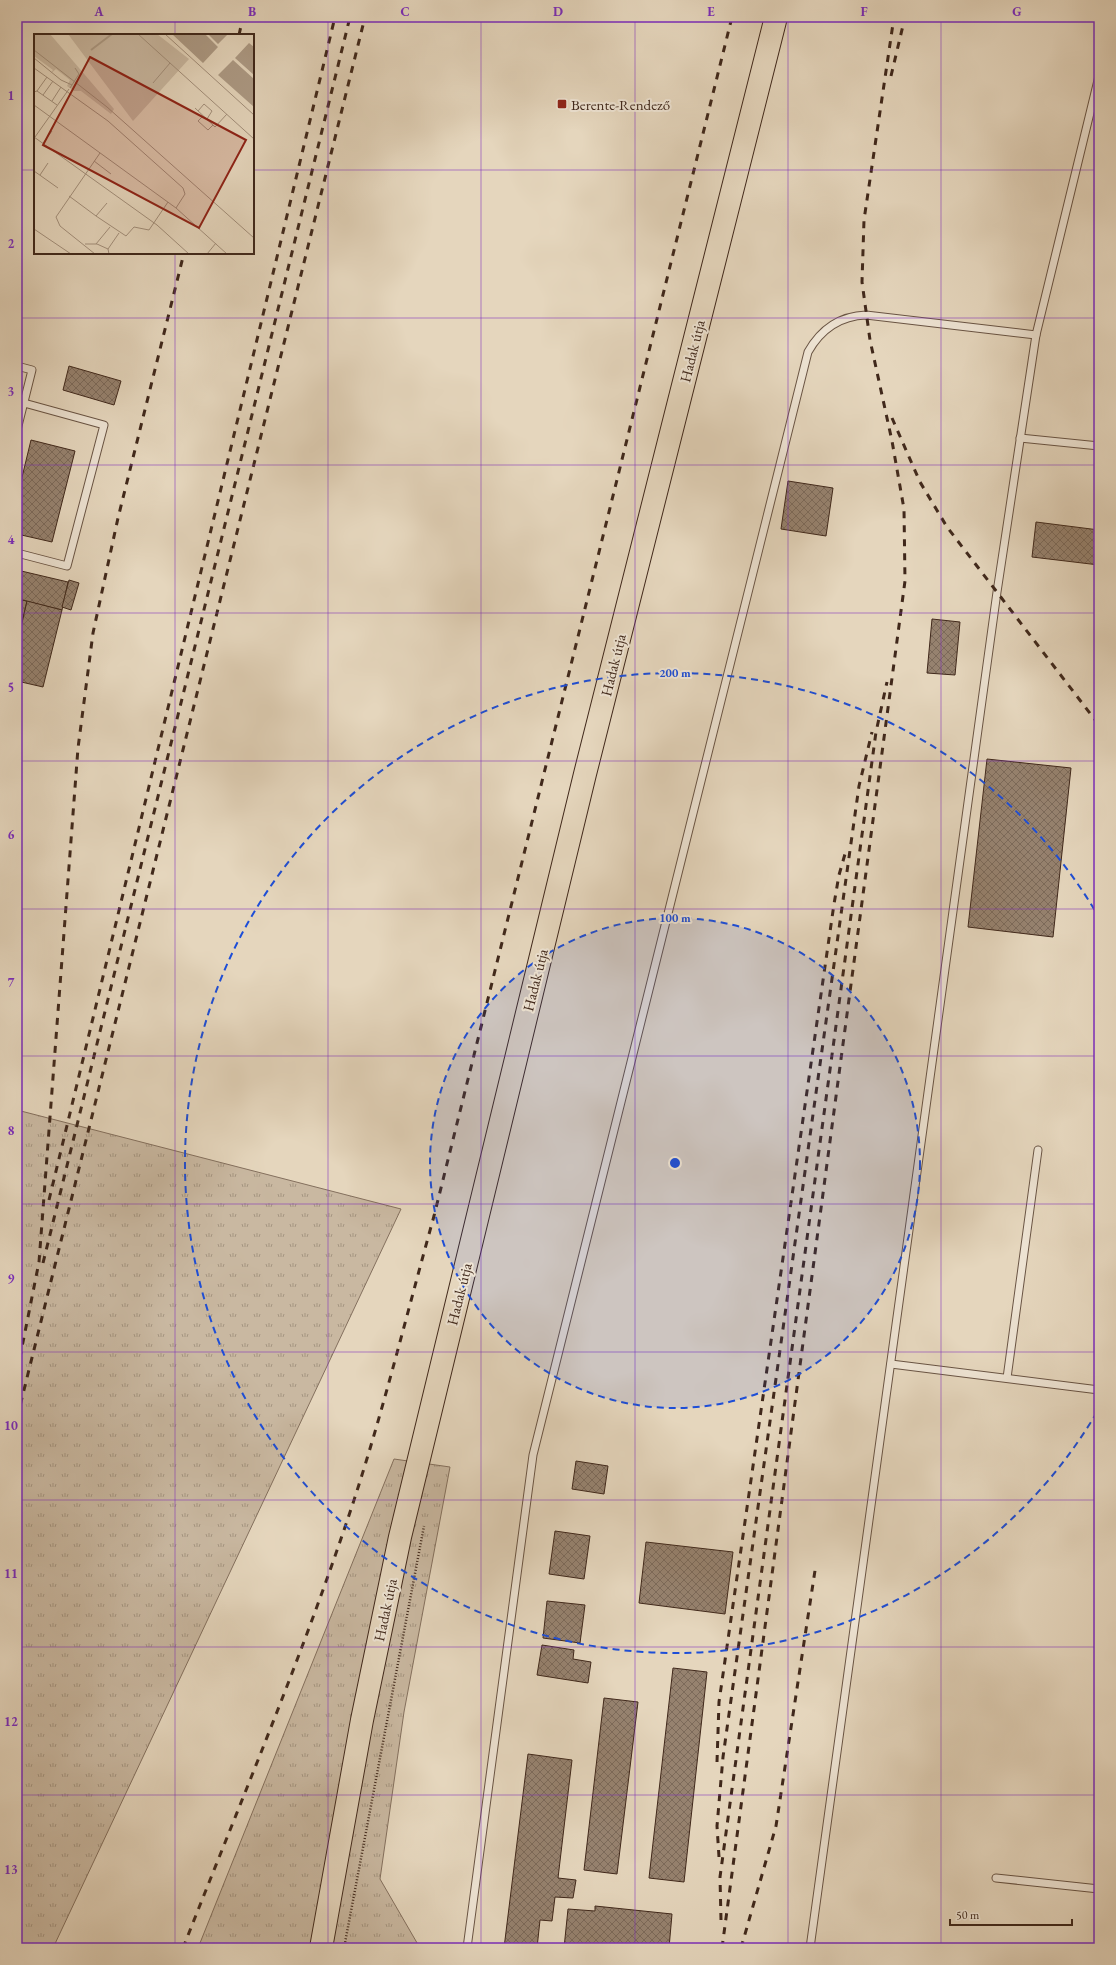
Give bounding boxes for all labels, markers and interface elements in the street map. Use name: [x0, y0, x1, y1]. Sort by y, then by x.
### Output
text: A: [93, 3, 104, 20]
text: B: [248, 3, 256, 20]
text: C: [400, 3, 410, 20]
text: D: [553, 3, 563, 20]
text: E: [707, 3, 715, 20]
text: F: [860, 3, 868, 20]
text: G: [1012, 3, 1022, 20]
inset map: [34, 34, 254, 254]
text: 1: [8, 87, 15, 104]
place label: Berente-Rendező: [571, 95, 670, 114]
marker: Berente-Rendező: [556, 98, 568, 110]
text: 2: [8, 235, 15, 252]
street label: Hadak útja: [675, 318, 709, 384]
text: 3: [8, 383, 15, 400]
text: 4: [8, 531, 15, 548]
street label: Hadak útja: [596, 632, 630, 698]
text: 200 m: [659, 665, 691, 681]
text: 5: [8, 679, 14, 696]
text: 6: [8, 826, 15, 843]
text: 100 m: [659, 910, 691, 926]
street label: Hadak útja: [518, 947, 552, 1013]
text: 7: [8, 974, 15, 991]
text: 8: [8, 1122, 15, 1139]
centre of rings: [668, 1156, 682, 1170]
street label: Hadak útja: [442, 1261, 476, 1327]
text: 9: [8, 1270, 15, 1287]
text: 10: [4, 1417, 18, 1434]
text: 11: [4, 1565, 18, 1582]
street label: Hadak útja: [369, 1577, 401, 1643]
text: 12: [4, 1713, 18, 1730]
text: 13: [4, 1861, 18, 1878]
scale bar: [950, 1901, 1072, 1927]
text: 50 m: [956, 1907, 980, 1923]

